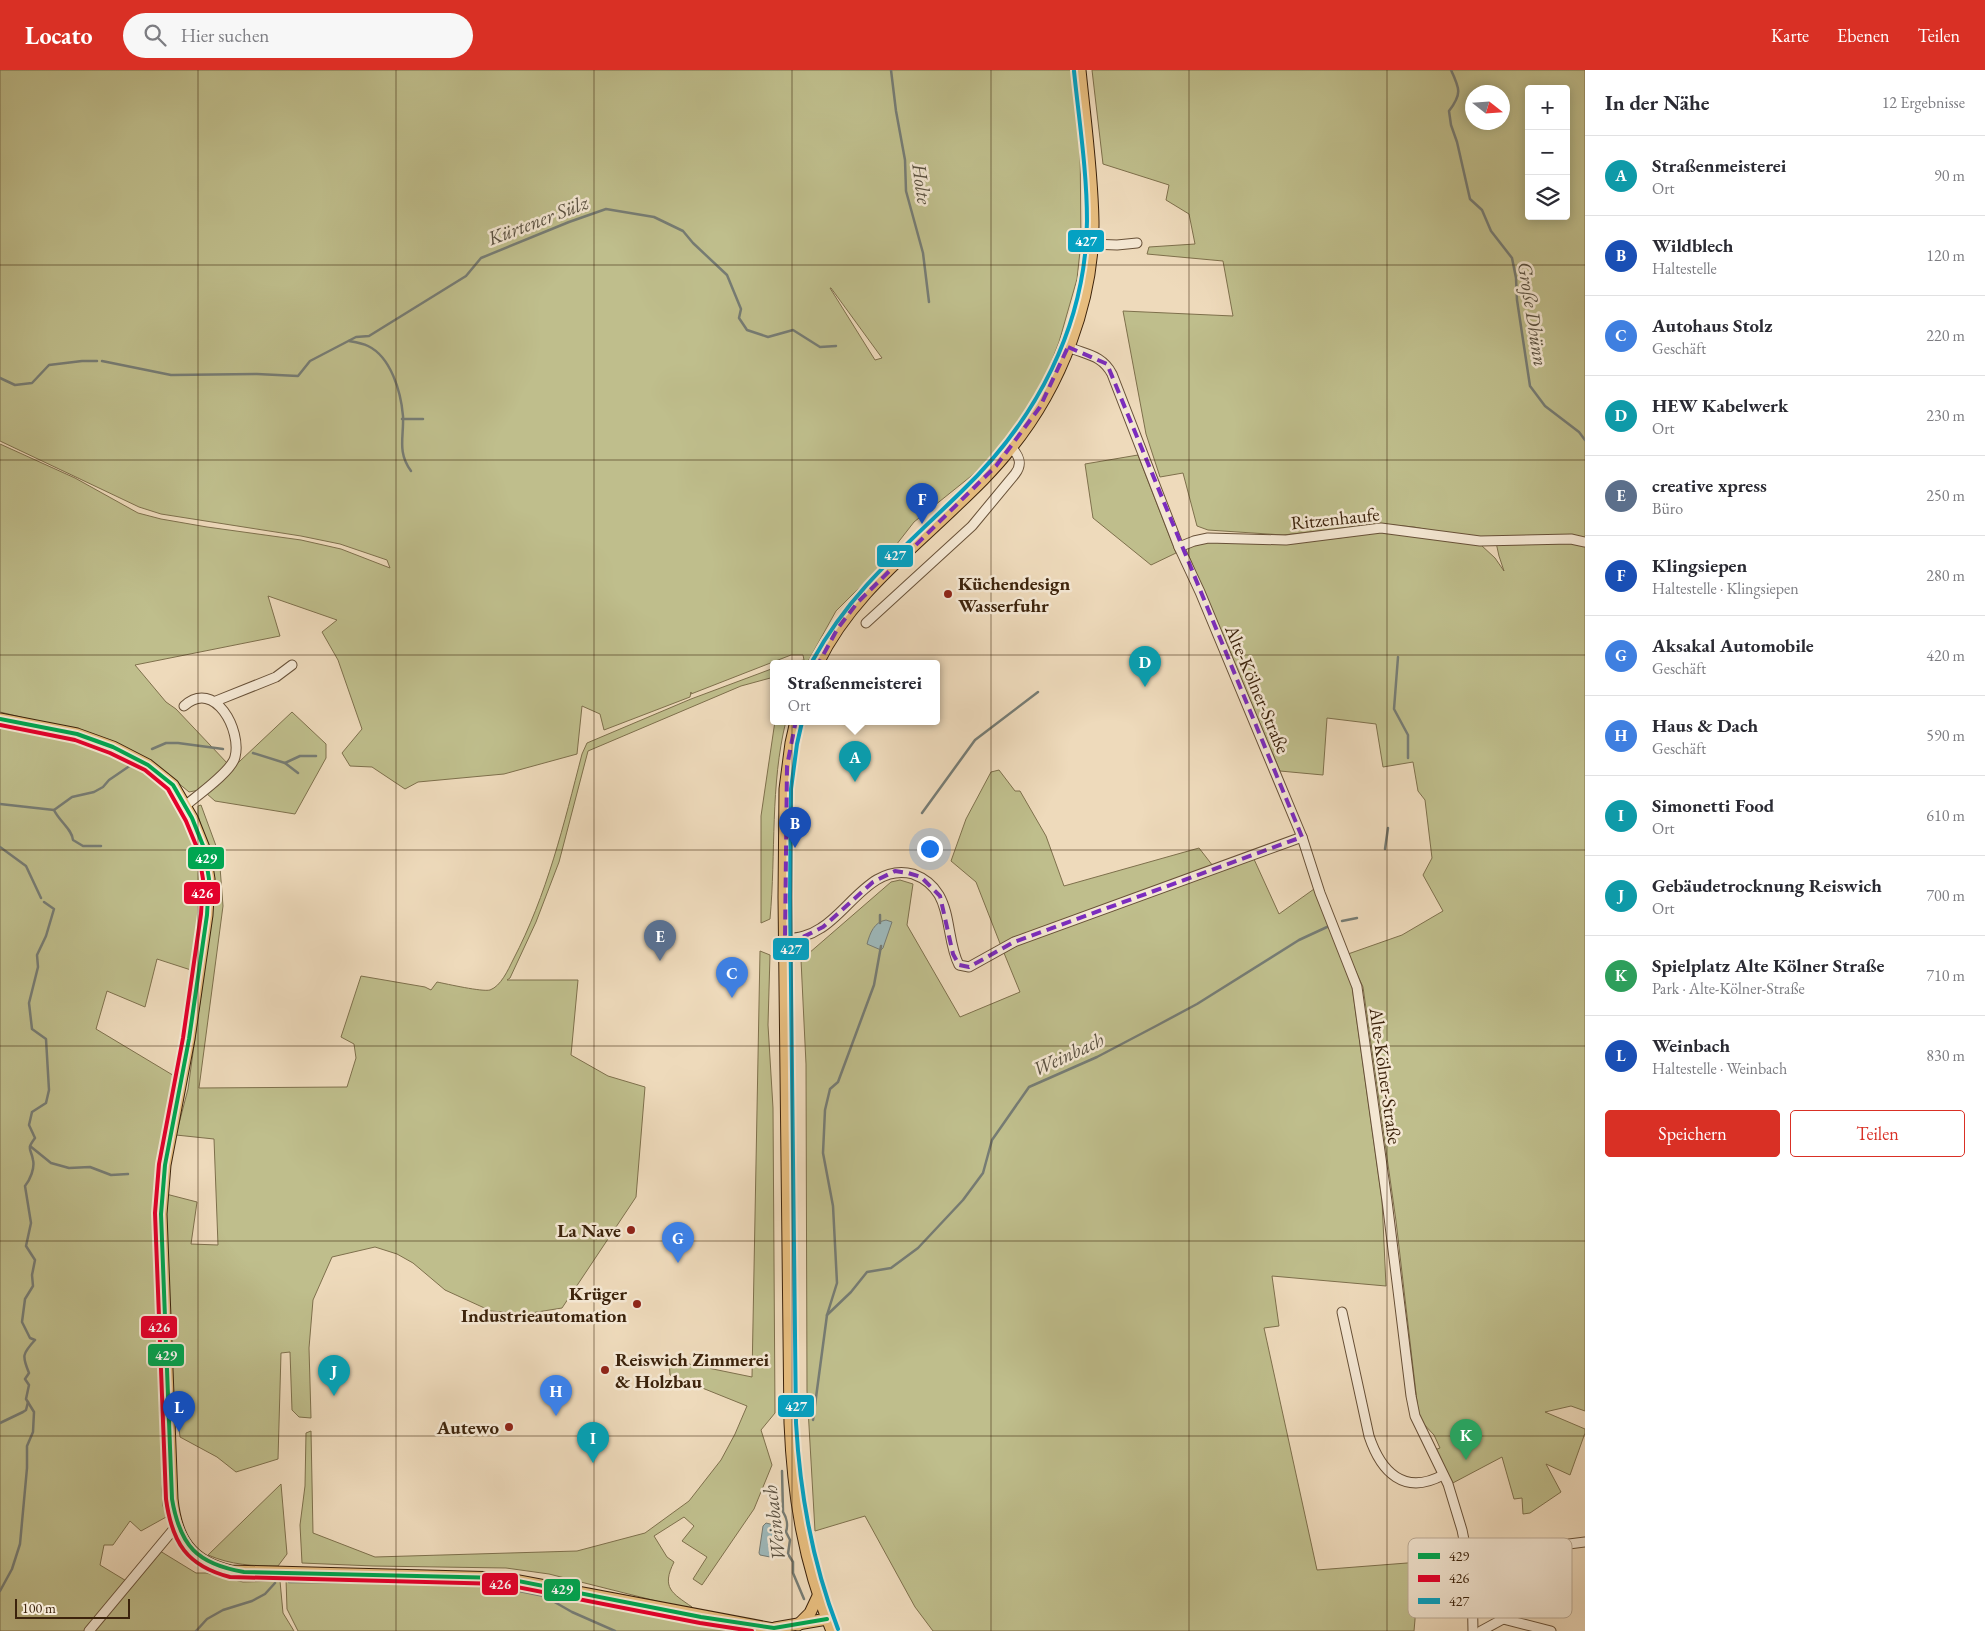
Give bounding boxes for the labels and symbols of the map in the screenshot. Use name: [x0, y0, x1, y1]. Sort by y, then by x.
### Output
north arrow: [1465, 85, 1510, 130]
water label: Holte: [906, 161, 938, 206]
water label: Kürtener Sülz: [483, 189, 593, 251]
line badge: 427: [1067, 229, 1105, 253]
text: 427: [1075, 232, 1098, 250]
water label: Große Dhünn: [1512, 260, 1554, 368]
pin: F: [906, 483, 938, 524]
street label: Ritzenhaufe: [1289, 501, 1381, 536]
line badge: 427: [876, 544, 914, 568]
text: 427: [884, 546, 907, 564]
place label: Küchendesign Wasserfuhr: [958, 571, 1071, 618]
marker: Küchendesign Wasserfuhr: [942, 588, 954, 600]
street label: Alte-Kölner-Straße: [1219, 620, 1296, 757]
pin: D: [1129, 646, 1161, 687]
pin: A: [839, 741, 871, 782]
pin: B: [779, 807, 811, 848]
your location: [917, 836, 943, 862]
line badge: 429: [187, 846, 225, 870]
text: 429: [195, 849, 218, 867]
line badge: 426: [183, 881, 221, 905]
text: 426: [191, 884, 214, 902]
pin: E: [644, 920, 676, 961]
line badge: 427: [772, 937, 810, 961]
text: 427: [780, 940, 803, 958]
pin: C: [716, 957, 748, 998]
street label: Alte-Kölner-Straße: [1363, 1005, 1407, 1146]
water label: Weinbach: [1028, 1026, 1108, 1082]
place label: La Nave: [557, 1218, 621, 1243]
pin: G: [662, 1222, 694, 1263]
marker: La Nave: [625, 1224, 637, 1236]
place label: Krüger Industrieautomation: [461, 1281, 627, 1328]
marker: Krüger Industrieautomation: [631, 1298, 643, 1310]
line badge: 426: [140, 1315, 178, 1339]
text: 426: [148, 1318, 171, 1336]
line badge: 429: [147, 1343, 185, 1367]
text: 429: [155, 1346, 178, 1364]
place label: Reiswich Zimmerei & Holzbau: [615, 1347, 770, 1394]
pin: J: [318, 1355, 350, 1396]
marker: Reiswich Zimmerei & Holzbau: [599, 1364, 611, 1376]
pin: H: [540, 1375, 572, 1416]
pin: L: [163, 1391, 195, 1432]
line badge: 427: [777, 1394, 815, 1418]
text: 427: [785, 1397, 808, 1415]
place label: Autewo: [436, 1415, 499, 1440]
pin: K: [1450, 1419, 1482, 1460]
marker: Autewo: [503, 1421, 515, 1433]
pin: I: [577, 1422, 609, 1463]
water label: Weinbach: [756, 1483, 792, 1562]
legend: [1408, 1538, 1572, 1618]
text: 429: [1449, 1547, 1469, 1565]
text: 426: [1449, 1569, 1469, 1587]
line badge: 426: [481, 1572, 519, 1596]
text: 426: [489, 1575, 512, 1593]
line badge: 429: [543, 1578, 581, 1602]
text: 429: [551, 1580, 574, 1598]
text: 427: [1449, 1592, 1469, 1610]
scale bar: [15, 1596, 130, 1619]

